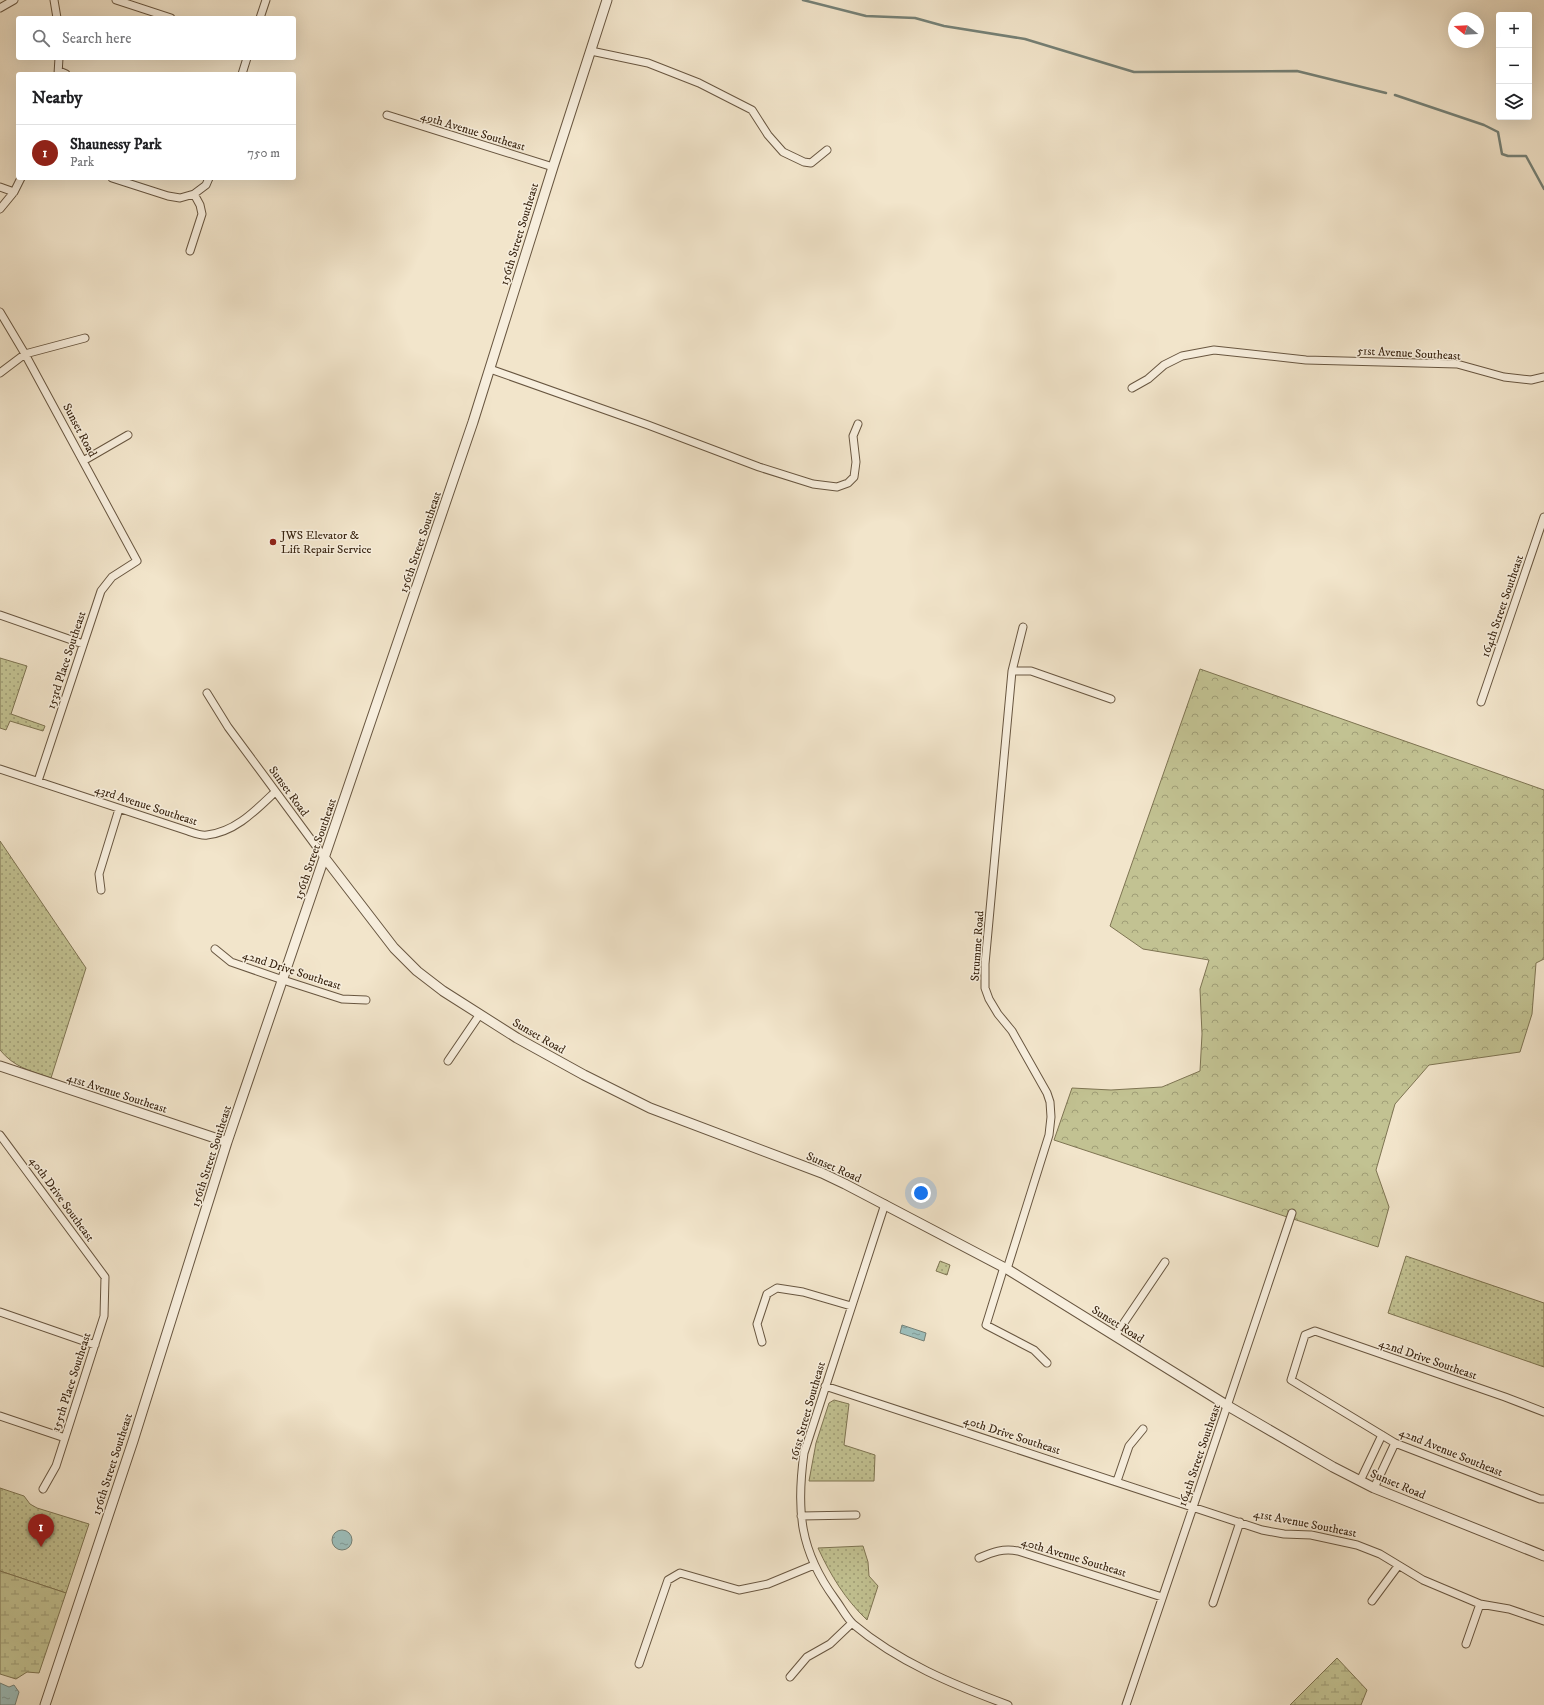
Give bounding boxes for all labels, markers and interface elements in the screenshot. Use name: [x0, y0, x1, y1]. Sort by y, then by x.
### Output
north arrow: [1448, 12, 1484, 48]
map controls: [1496, 12, 1532, 120]
button: +: [1496, 12, 1532, 48]
search box: [16, 16, 296, 60]
icon: search: [30, 27, 52, 49]
text: Search here: [62, 29, 131, 48]
button: −: [1496, 48, 1532, 84]
button: layers: [1496, 84, 1532, 120]
text: Nearby: [32, 87, 82, 109]
street label: 49th Avenue Southeast: [419, 108, 527, 155]
text: Shaunessy Park: [70, 135, 162, 154]
text: 1: [43, 145, 47, 161]
text: 750 m: [247, 145, 280, 161]
text: Park: [70, 154, 94, 170]
street label: 156th Street Southeast: [497, 181, 542, 287]
street label: 51st Avenue Southeast: [1357, 343, 1461, 364]
street label: Sunset Road: [59, 401, 100, 460]
street label: 156th Street Southeast: [396, 489, 445, 595]
place label: JWS Elevator & Lift Repair Service: [280, 528, 372, 557]
marker: JWS Elevator & Lift Repair Service: [268, 537, 278, 547]
street label: 164th Street Southeast: [1478, 553, 1527, 659]
street label: 153rd Place Southeast: [44, 609, 89, 711]
street label: Sunset Road: [265, 763, 312, 819]
street label: 43rd Avenue Southeast: [92, 782, 199, 829]
street label: 156th Street Southeast: [291, 796, 340, 902]
street label: Strumme Road: [968, 910, 987, 982]
street label: 42nd Drive Southeast: [241, 947, 343, 994]
street label: Sunset Road: [510, 1015, 568, 1058]
street label: 41st Avenue Southeast: [65, 1070, 169, 1117]
street label: 156th Street Southeast: [188, 1103, 235, 1209]
street label: Sunset Road: [804, 1149, 864, 1186]
street label: 40th Drive Southeast: [26, 1154, 98, 1245]
your location: [911, 1183, 931, 1203]
street label: Sunset Road: [1089, 1303, 1147, 1346]
street label: 155th Place Southeast: [48, 1331, 95, 1434]
street label: 42nd Drive Southeast: [1377, 1336, 1479, 1383]
street label: 161st Street Southeast: [786, 1360, 829, 1462]
street label: 164th Street Southeast: [1175, 1402, 1224, 1508]
street label: 156th Street Southeast: [89, 1411, 136, 1517]
street label: 40th Drive Southeast: [961, 1413, 1062, 1458]
street label: 42nd Avenue Southeast: [1397, 1425, 1505, 1480]
street label: Sunset Road: [1368, 1466, 1428, 1503]
street label: 41st Avenue Southeast: [1252, 1506, 1358, 1541]
pin: 1: [28, 1514, 54, 1547]
street label: 40th Avenue Southeast: [1019, 1534, 1128, 1581]

